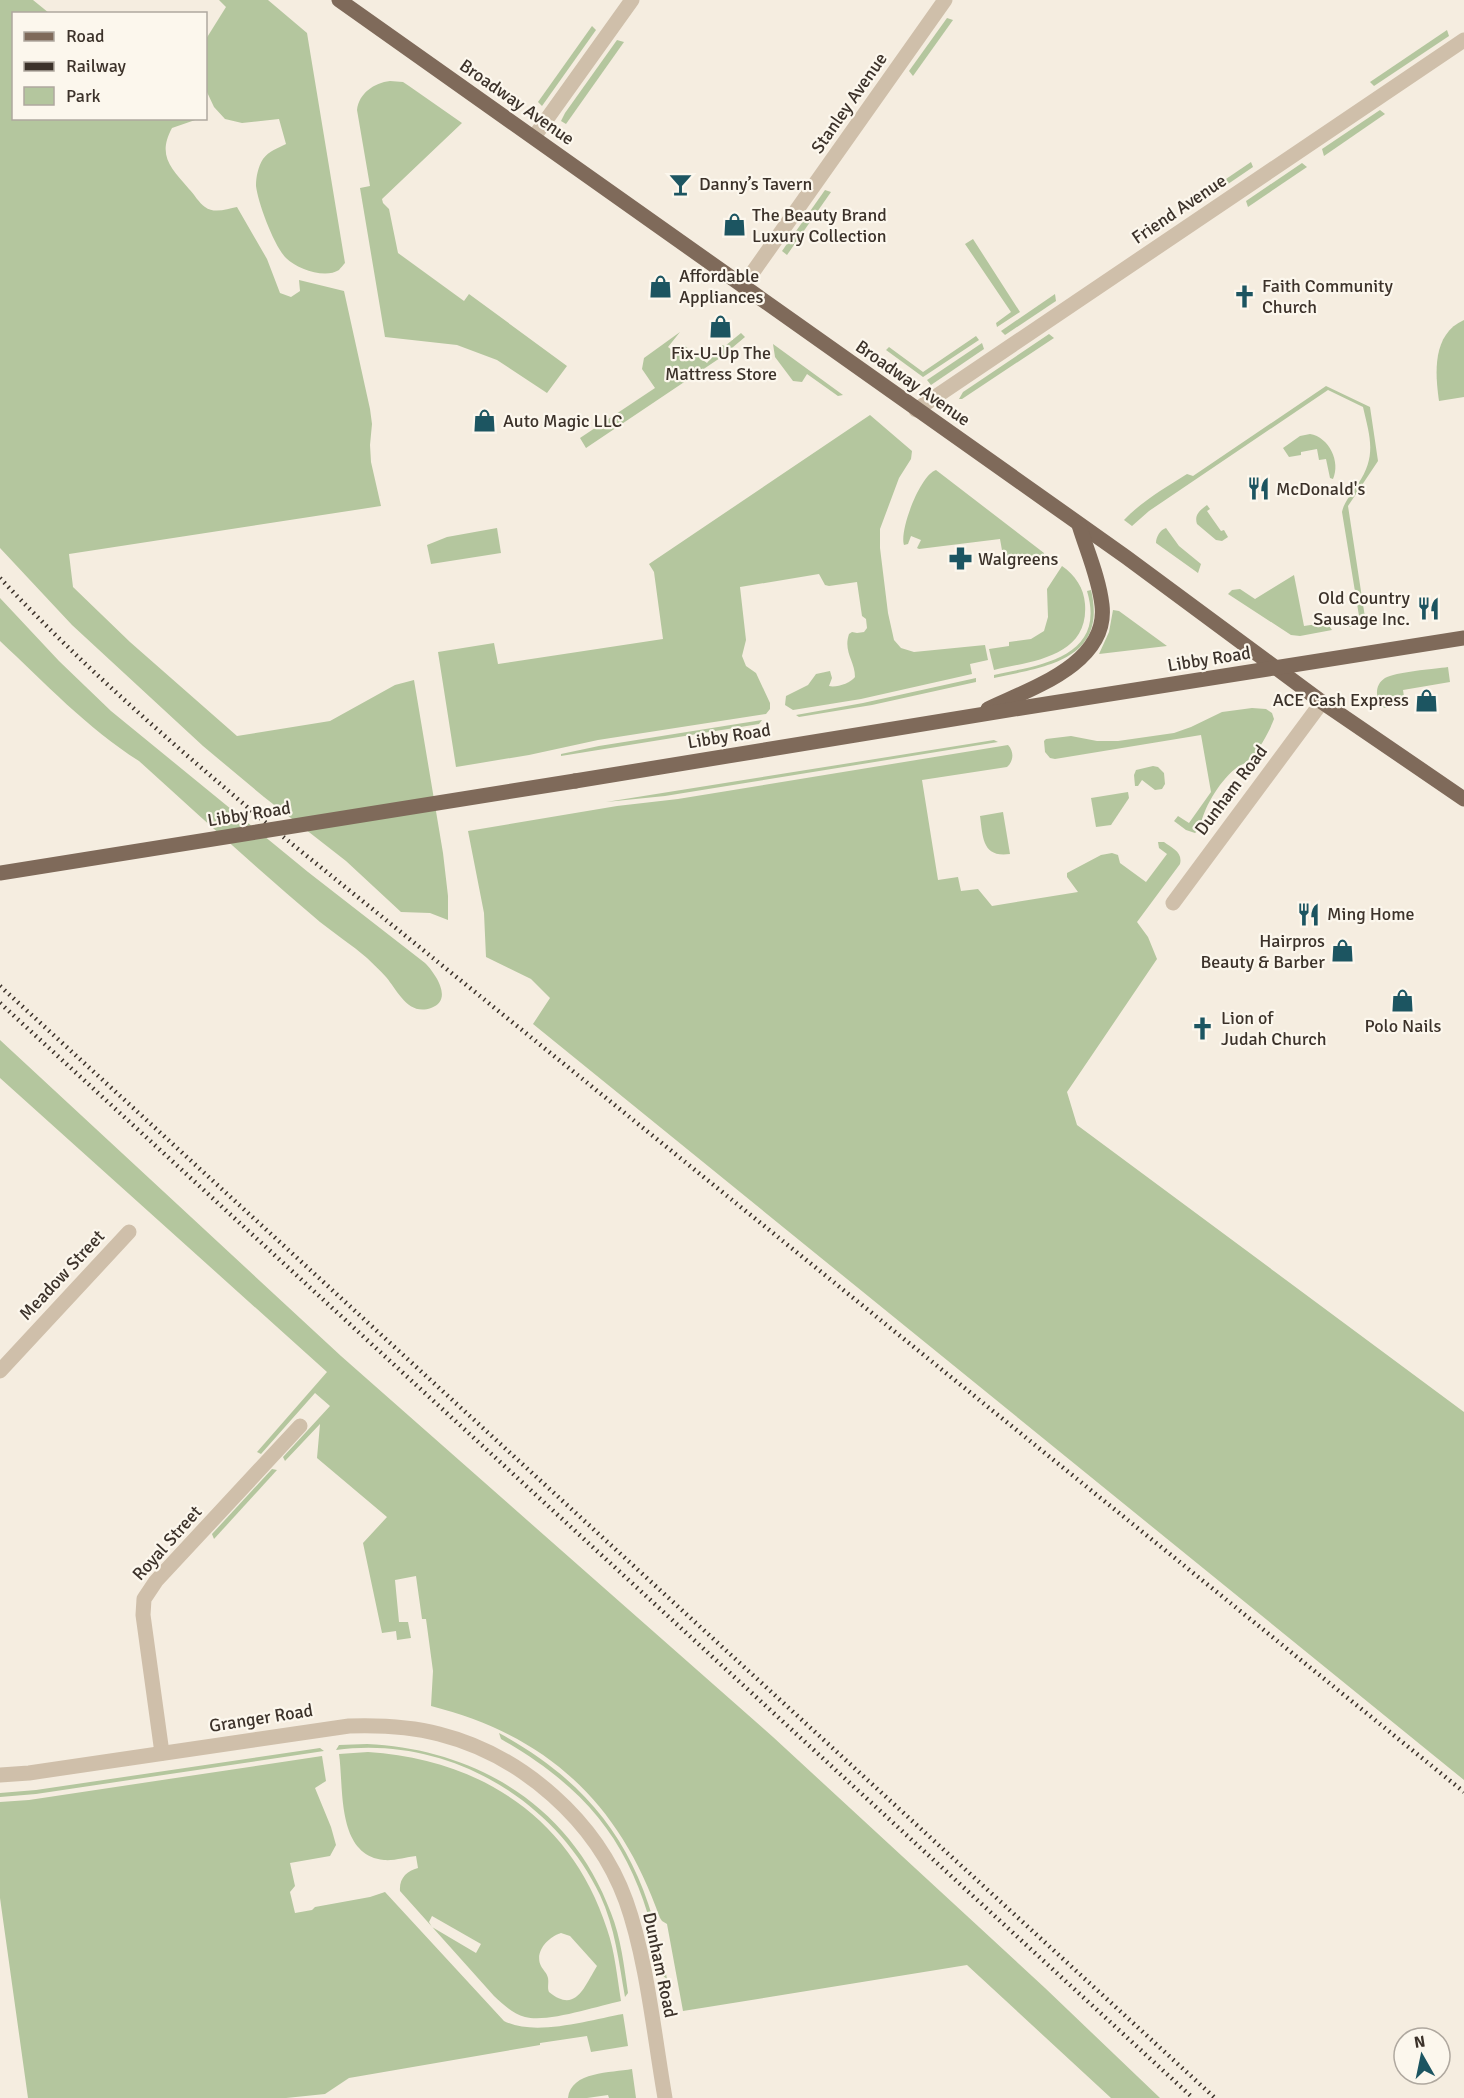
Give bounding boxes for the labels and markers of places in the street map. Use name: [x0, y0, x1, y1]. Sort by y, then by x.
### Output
bar icon: Danny’s Tavern: [668, 171, 694, 197]
place label: Danny’s Tavern: [699, 173, 812, 195]
place label: The Beauty Brand Luxury Collection: [752, 204, 887, 247]
shop icon: The Beauty Brand Luxury Collection: [721, 212, 747, 238]
place label: Affordable Appliances: [679, 265, 763, 308]
shop icon: Affordable Appliances: [648, 273, 674, 299]
place label: Faith Community Church: [1262, 275, 1393, 318]
church icon: Faith Community Church: [1231, 283, 1257, 309]
shop icon: Fix-U-Up The Mattress Store: [708, 314, 734, 340]
place label: Fix-U-Up The Mattress Store: [665, 342, 777, 385]
shop icon: Auto Magic LLC: [472, 408, 498, 434]
place label: Auto Magic LLC: [503, 410, 623, 432]
restaurant icon: McDonald's: [1245, 476, 1271, 502]
place label: McDonald's: [1276, 478, 1365, 500]
pharmacy icon: Walgreens: [947, 546, 973, 572]
place label: Walgreens: [978, 548, 1059, 570]
place label: Old Country Sausage Inc.: [1313, 587, 1411, 630]
restaurant icon: Old Country Sausage Inc.: [1415, 595, 1441, 621]
shop icon: ACE Cash Express: [1414, 687, 1440, 713]
place label: ACE Cash Express: [1273, 689, 1409, 711]
restaurant icon: Ming Home: [1296, 901, 1322, 927]
place label: Ming Home: [1327, 903, 1415, 925]
place label: Hairpros Beauty & Barber: [1200, 930, 1325, 973]
shop icon: Hairpros Beauty & Barber: [1330, 938, 1356, 964]
shop icon: Polo Nails: [1390, 987, 1416, 1013]
place label: Lion of Judah Church: [1221, 1007, 1326, 1050]
church icon: Lion of Judah Church: [1190, 1015, 1216, 1041]
place label: Polo Nails: [1365, 1015, 1442, 1037]

